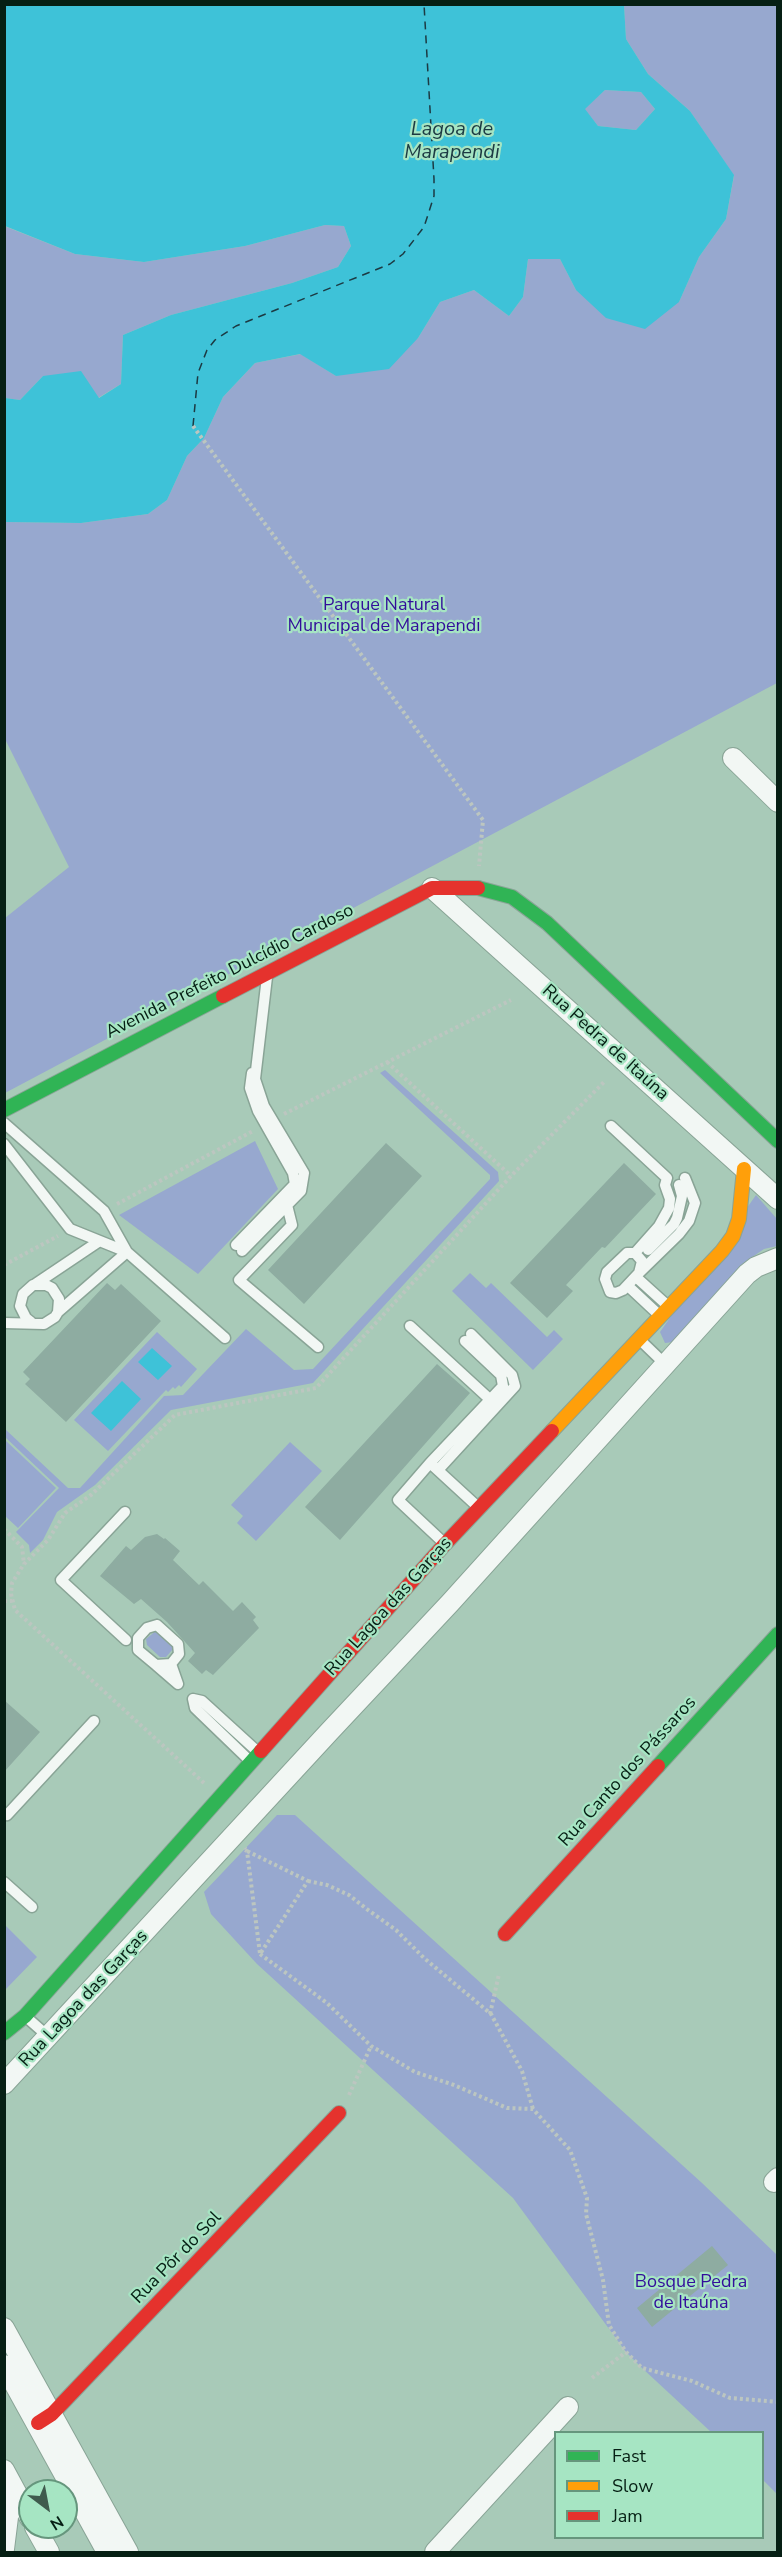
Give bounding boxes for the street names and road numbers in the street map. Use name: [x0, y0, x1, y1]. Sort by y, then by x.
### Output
street label: Avenida Prefeito Dulcídio Cardoso: [102, 900, 358, 1044]
street label: Rua Pedra de Itaúna: [537, 980, 673, 1106]
street label: Rua Lagoa das Garças: [321, 1533, 457, 1681]
street label: Rua Canto dos Pássaros: [555, 1692, 701, 1852]
street label: Rua Lagoa das Garças: [15, 1926, 153, 2072]
street label: Rua Pôr do Sol: [128, 2207, 226, 2309]

